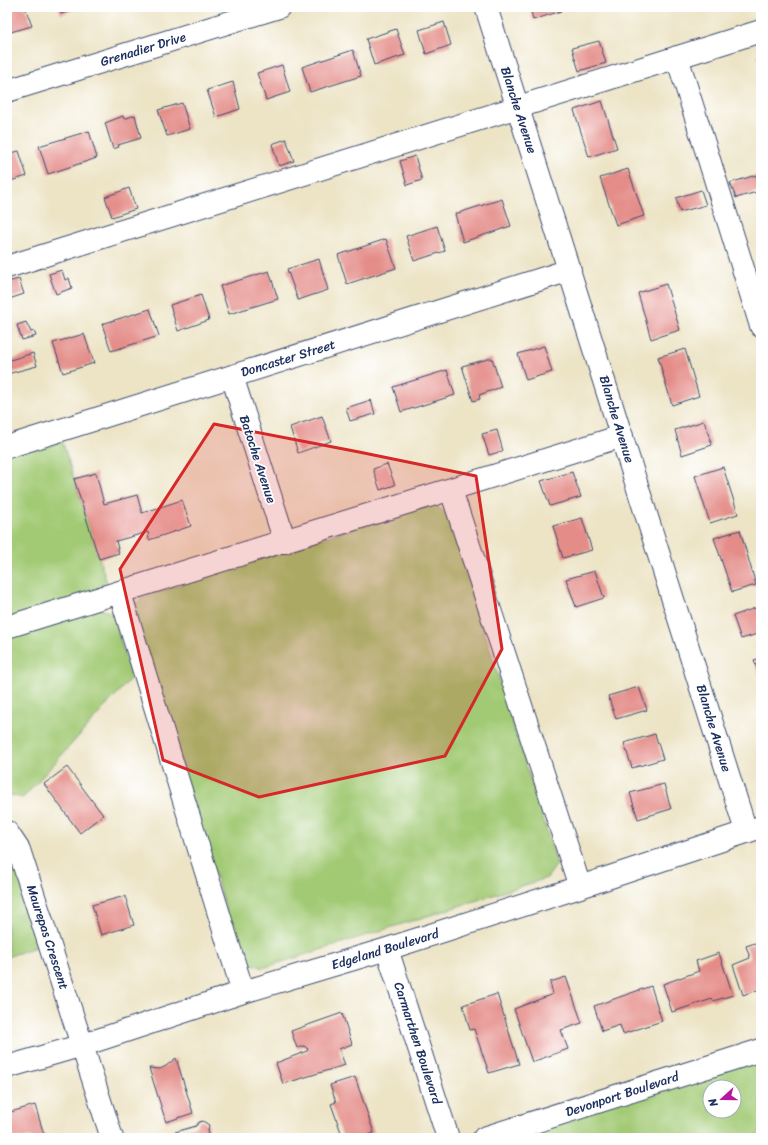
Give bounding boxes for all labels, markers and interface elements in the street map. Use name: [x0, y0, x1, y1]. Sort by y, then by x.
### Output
street label: Grenadier Drive: [97, 25, 189, 73]
street label: Blanche Avenue: [494, 63, 544, 157]
street label: Doncaster Street: [238, 333, 339, 383]
street label: Blanche Avenue: [593, 372, 641, 466]
street label: Batoche Avenue: [233, 412, 283, 506]
street label: Blanche Avenue: [690, 681, 738, 775]
street label: Maurepas Crescent: [20, 881, 76, 993]
street label: Edgeland Boulevard: [328, 921, 443, 976]
street label: Carmarthen Boulevard: [387, 979, 449, 1108]
street label: Devonport Boulevard: [562, 1064, 683, 1123]
north arrow: [702, 1079, 742, 1119]
text: N: [703, 1095, 724, 1110]

